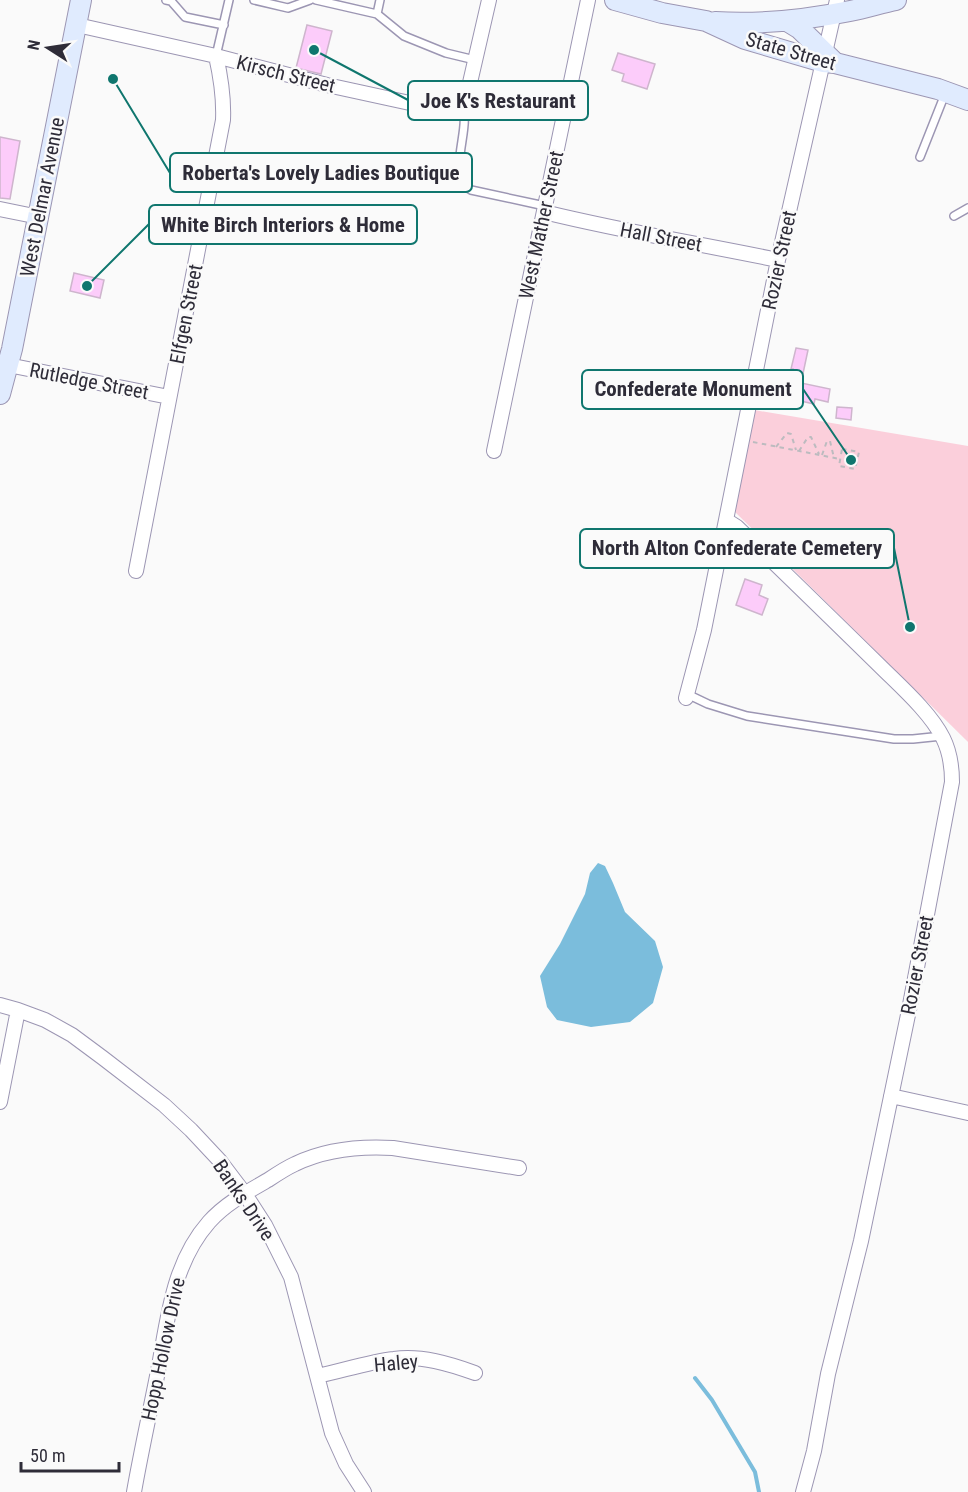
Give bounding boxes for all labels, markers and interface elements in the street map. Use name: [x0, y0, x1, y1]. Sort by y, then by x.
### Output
north arrow: [18, 18, 78, 78]
street label: State Street: [743, 27, 839, 75]
text: N: [24, 38, 44, 52]
street label: Kirsch Street: [234, 50, 338, 98]
callout: Joe K's Restaurant: [408, 81, 588, 120]
text: Joe K's Restaurant: [420, 89, 576, 113]
street label: West Delmar Avenue: [15, 115, 69, 279]
street label: West Mather Street: [514, 149, 568, 301]
callout: Roberta's Lovely Ladies Boutique: [170, 153, 472, 192]
text: Roberta's Lovely Ladies Boutique: [182, 161, 460, 185]
callout: White Birch Interiors & Home: [149, 205, 417, 244]
street label: Rozier Street: [757, 208, 801, 312]
text: White Birch Interiors & Home: [161, 213, 405, 237]
street label: Hall Street: [618, 217, 704, 257]
street label: Elfgen Street: [165, 262, 207, 366]
street label: Rutledge Street: [27, 358, 151, 404]
callout: Confederate Monument: [582, 370, 803, 409]
text: Confederate Monument: [594, 377, 792, 401]
callout: North Alton Confederate Cemetery: [580, 529, 894, 568]
text: North Alton Confederate Cemetery: [592, 536, 883, 560]
street label: Rozier Street: [896, 913, 938, 1017]
street label: Banks Drive: [208, 1155, 280, 1245]
street label: Hopp Hollow Drive: [136, 1275, 190, 1423]
street label: Haley: [373, 1349, 419, 1377]
scale bar: [21, 1435, 118, 1473]
text: 50 m: [30, 1445, 65, 1466]

